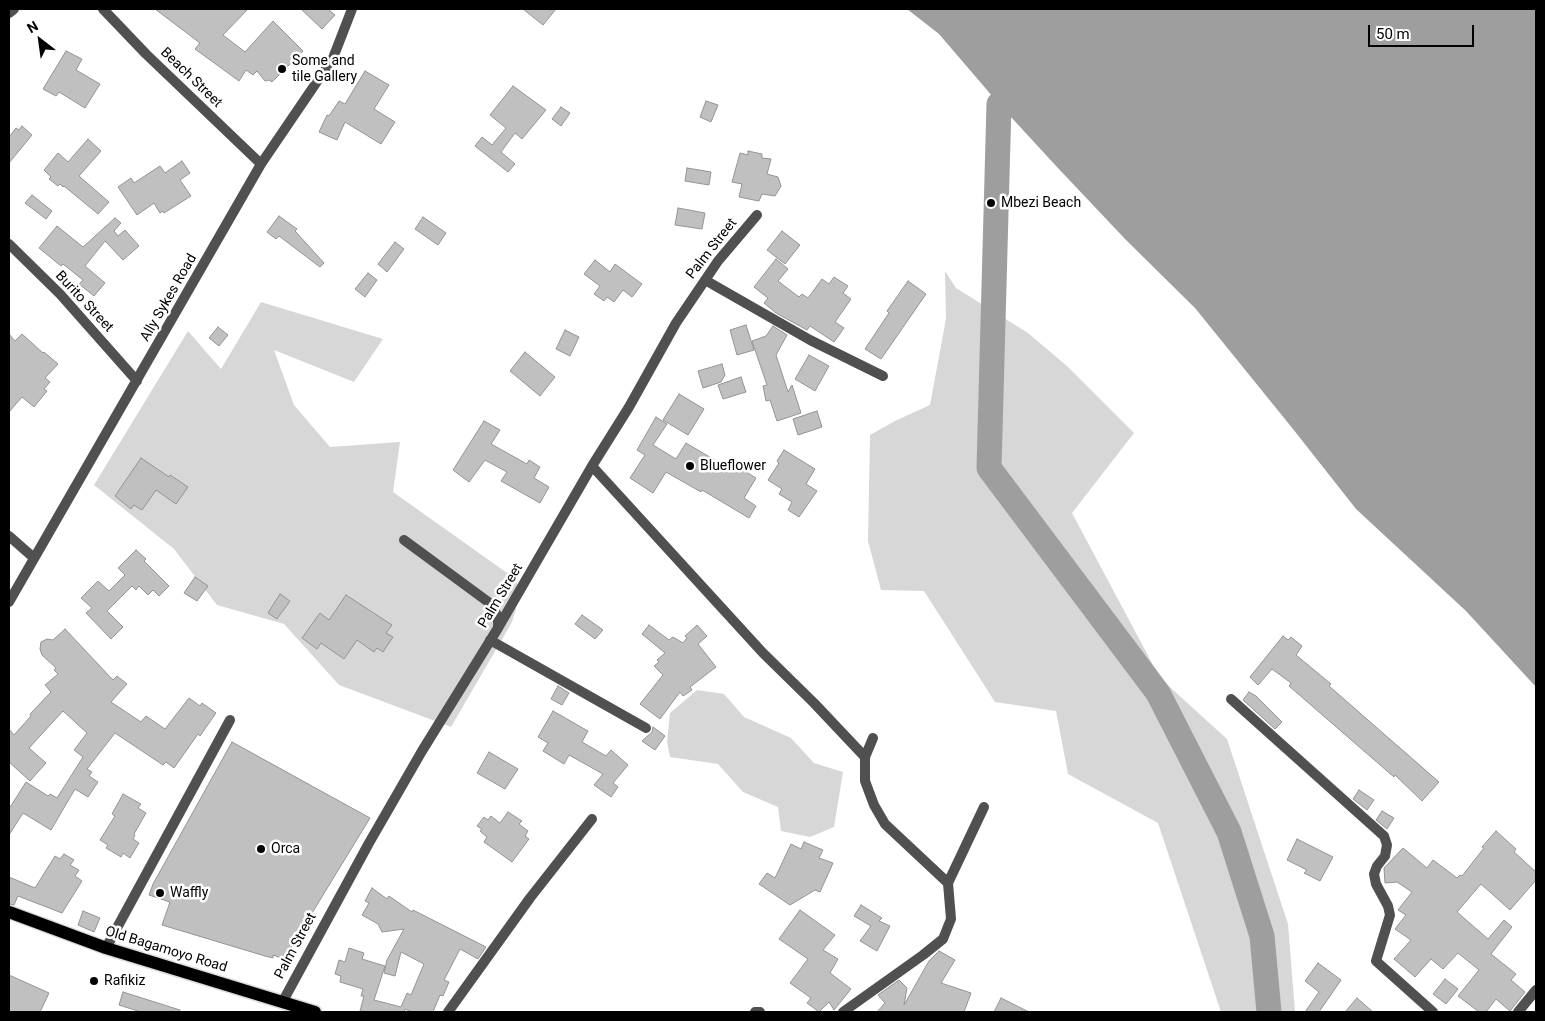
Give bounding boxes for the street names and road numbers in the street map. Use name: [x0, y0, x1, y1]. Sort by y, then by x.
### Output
street label: Beach Street: [157, 44, 225, 112]
street label: Palm Street: [683, 215, 741, 283]
street label: Ally Sykes Road: [137, 251, 201, 345]
street label: Burito Street: [51, 268, 117, 336]
street label: Palm Street: [475, 561, 527, 631]
street label: Palm Street: [272, 910, 320, 982]
street label: Old Bagamoyo Road: [103, 923, 229, 977]

